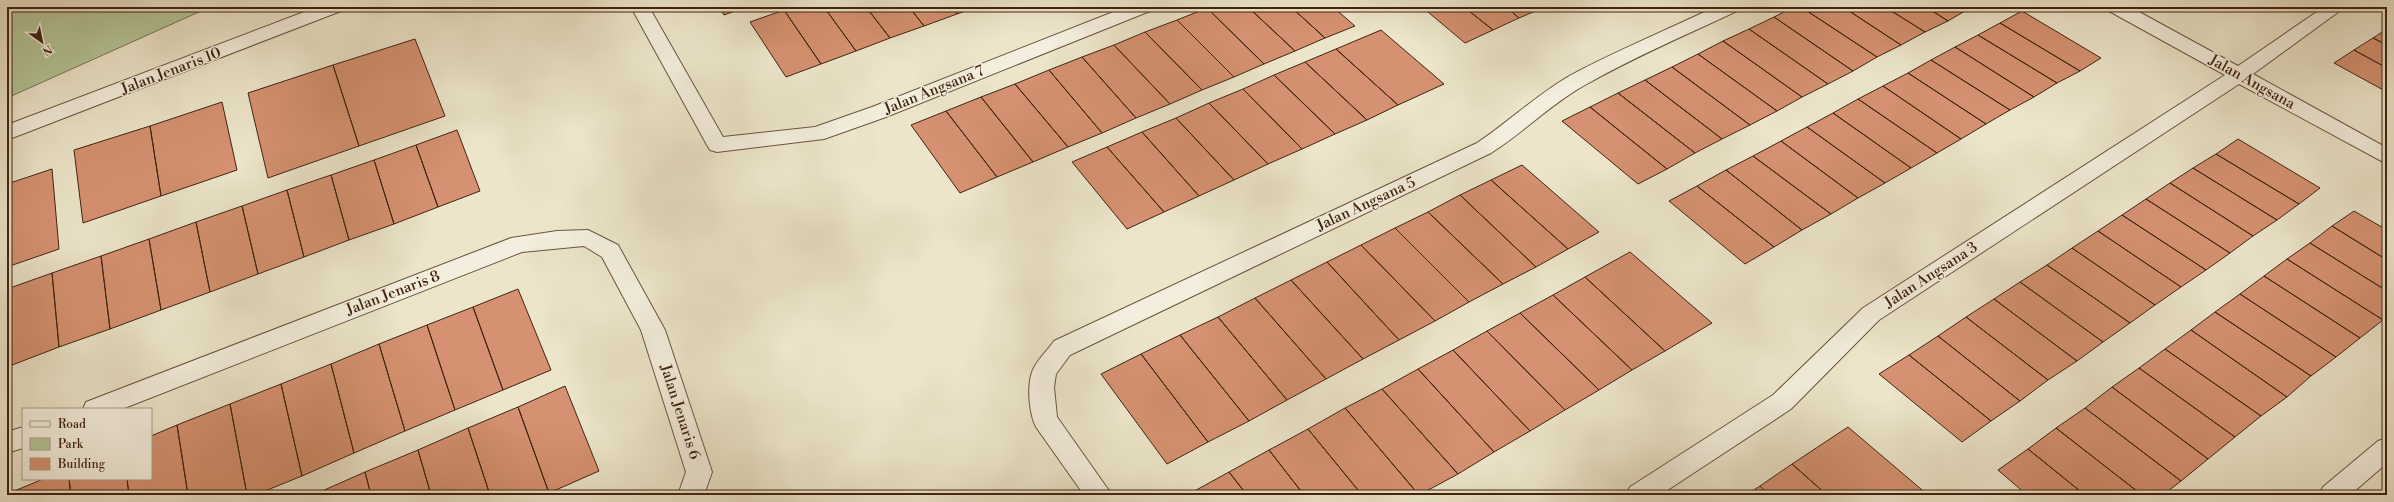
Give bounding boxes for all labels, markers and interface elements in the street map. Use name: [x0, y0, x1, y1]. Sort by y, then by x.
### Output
north arrow: [22, 22, 62, 62]
text: N: [39, 41, 54, 58]
street label: Jalan Jenaris 10: [117, 43, 224, 99]
street label: Jalan Angsana: [2205, 50, 2299, 114]
street label: Jalan Angsana 7: [880, 61, 987, 119]
street label: Jalan Angsana 5: [1313, 173, 1419, 236]
street label: Jalan Angsana 3: [1880, 238, 1981, 313]
street label: Jalan Jenaris 8: [342, 266, 443, 320]
street label: Jalan Jenaris 6: [655, 361, 704, 462]
legend: [22, 408, 152, 480]
text: Road: [58, 417, 86, 432]
text: Park: [58, 437, 84, 452]
text: Building: [57, 457, 106, 472]

